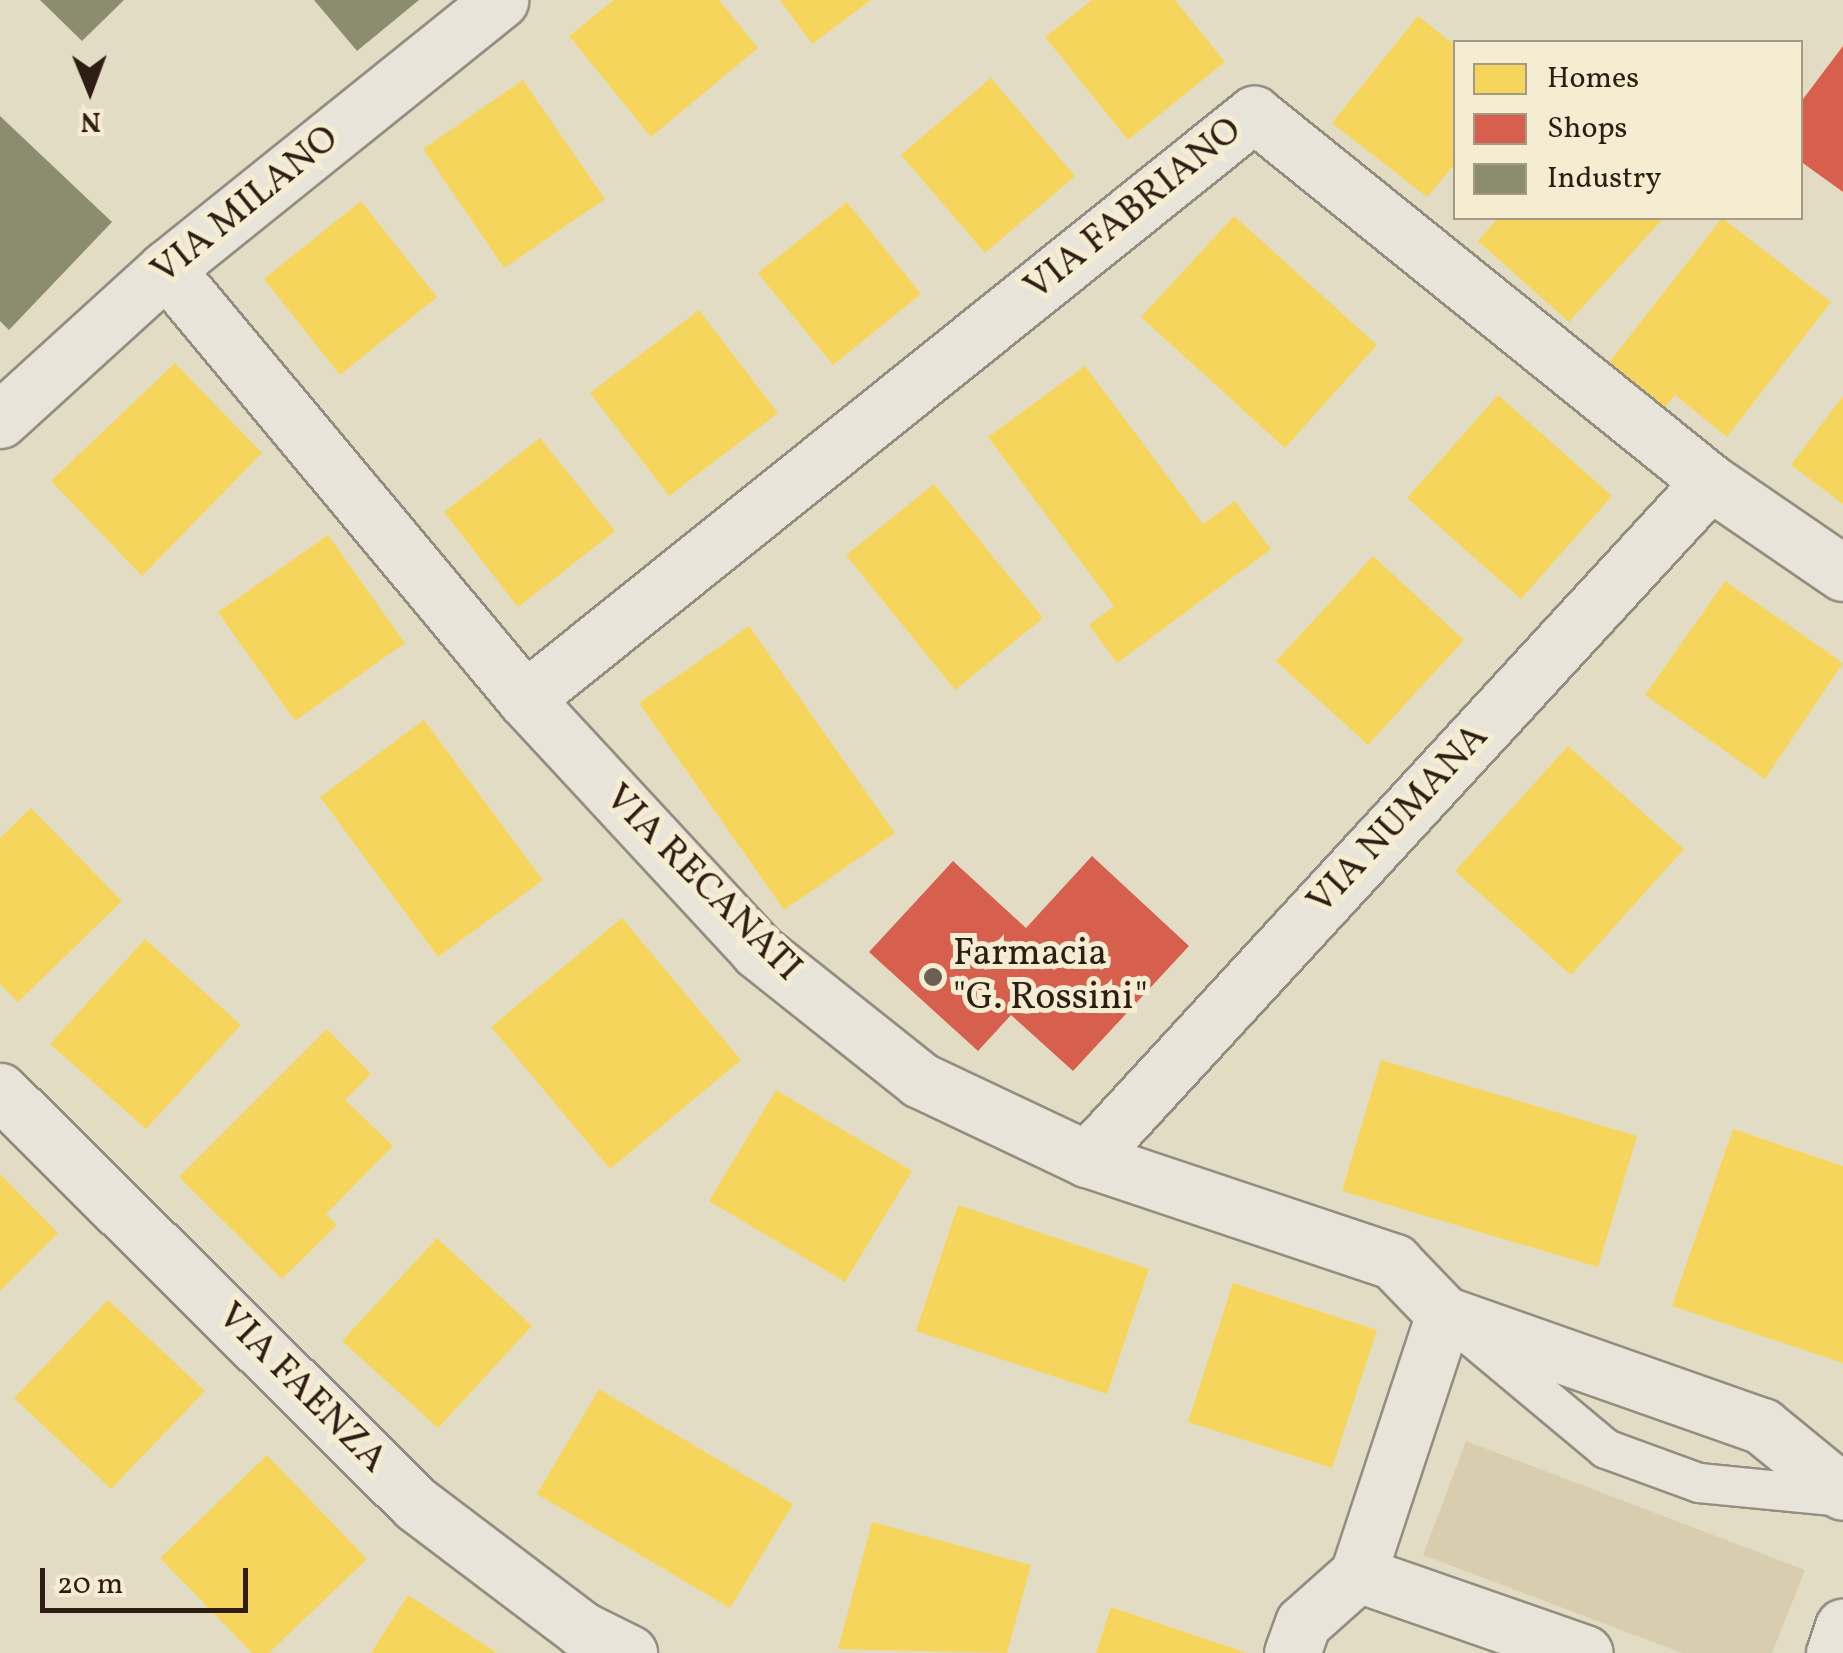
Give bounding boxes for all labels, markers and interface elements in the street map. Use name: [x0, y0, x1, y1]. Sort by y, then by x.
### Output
north arrow: [40, 40, 140, 140]
legend: [1453, 40, 1803, 220]
text: Homes: [1547, 58, 1639, 100]
text: N: [80, 101, 101, 140]
text: Shops: [1547, 108, 1627, 150]
street label: VIA FABRIANO: [1016, 109, 1252, 311]
street label: VIA MILANO: [144, 117, 348, 295]
text: Industry: [1547, 158, 1662, 200]
street label: VIA NUMANA: [1299, 715, 1499, 925]
street label: VIA RECANATI: [594, 776, 810, 992]
place label: Farmacia "G. Rossini": [953, 932, 1148, 1022]
marker: Farmacia "G. Rossini": [922, 966, 944, 988]
street label: VIA FAENZA: [207, 1295, 395, 1483]
scale bar: [45, 1548, 252, 1610]
text: 20 m: [57, 1564, 123, 1606]

